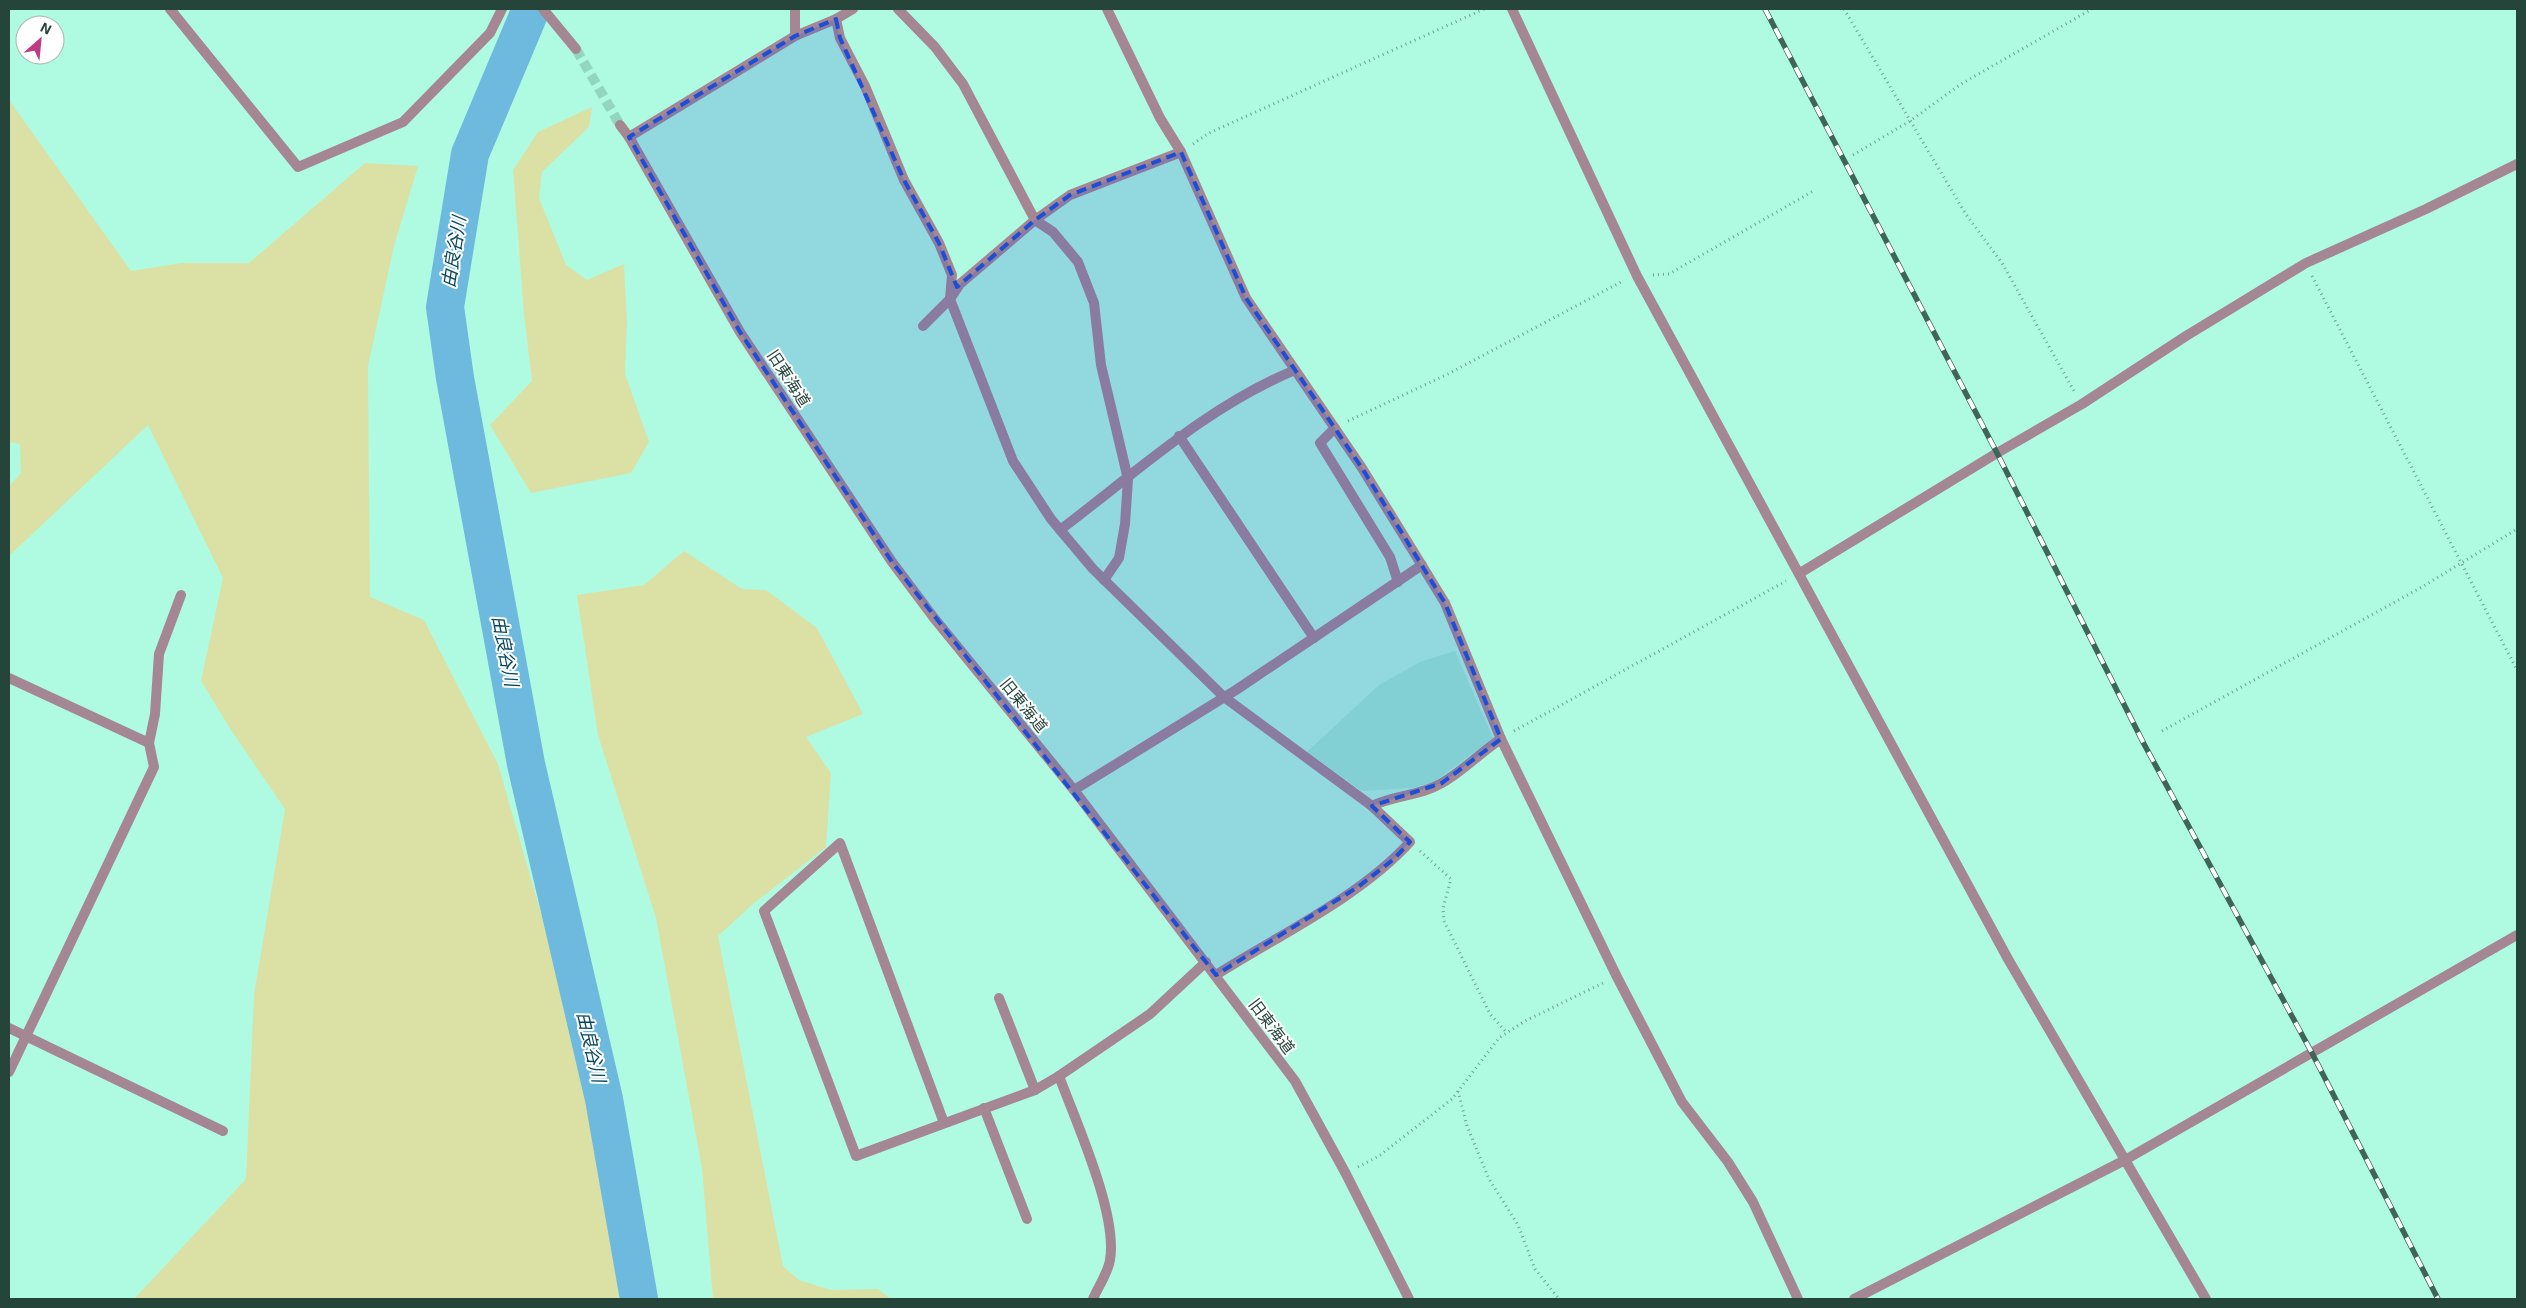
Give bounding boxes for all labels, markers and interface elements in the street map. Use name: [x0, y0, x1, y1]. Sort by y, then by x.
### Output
north arrow: [15, 15, 65, 65]
text: N: [38, 18, 54, 38]
water label: 由良谷川: [437, 213, 470, 289]
street label: 旧東海道: [764, 346, 815, 410]
water label: 由良谷川: [488, 613, 524, 690]
street label: 旧東海道: [997, 674, 1052, 736]
street label: 旧東海道: [1246, 994, 1299, 1057]
water label: 由良谷川: [573, 1009, 611, 1086]

